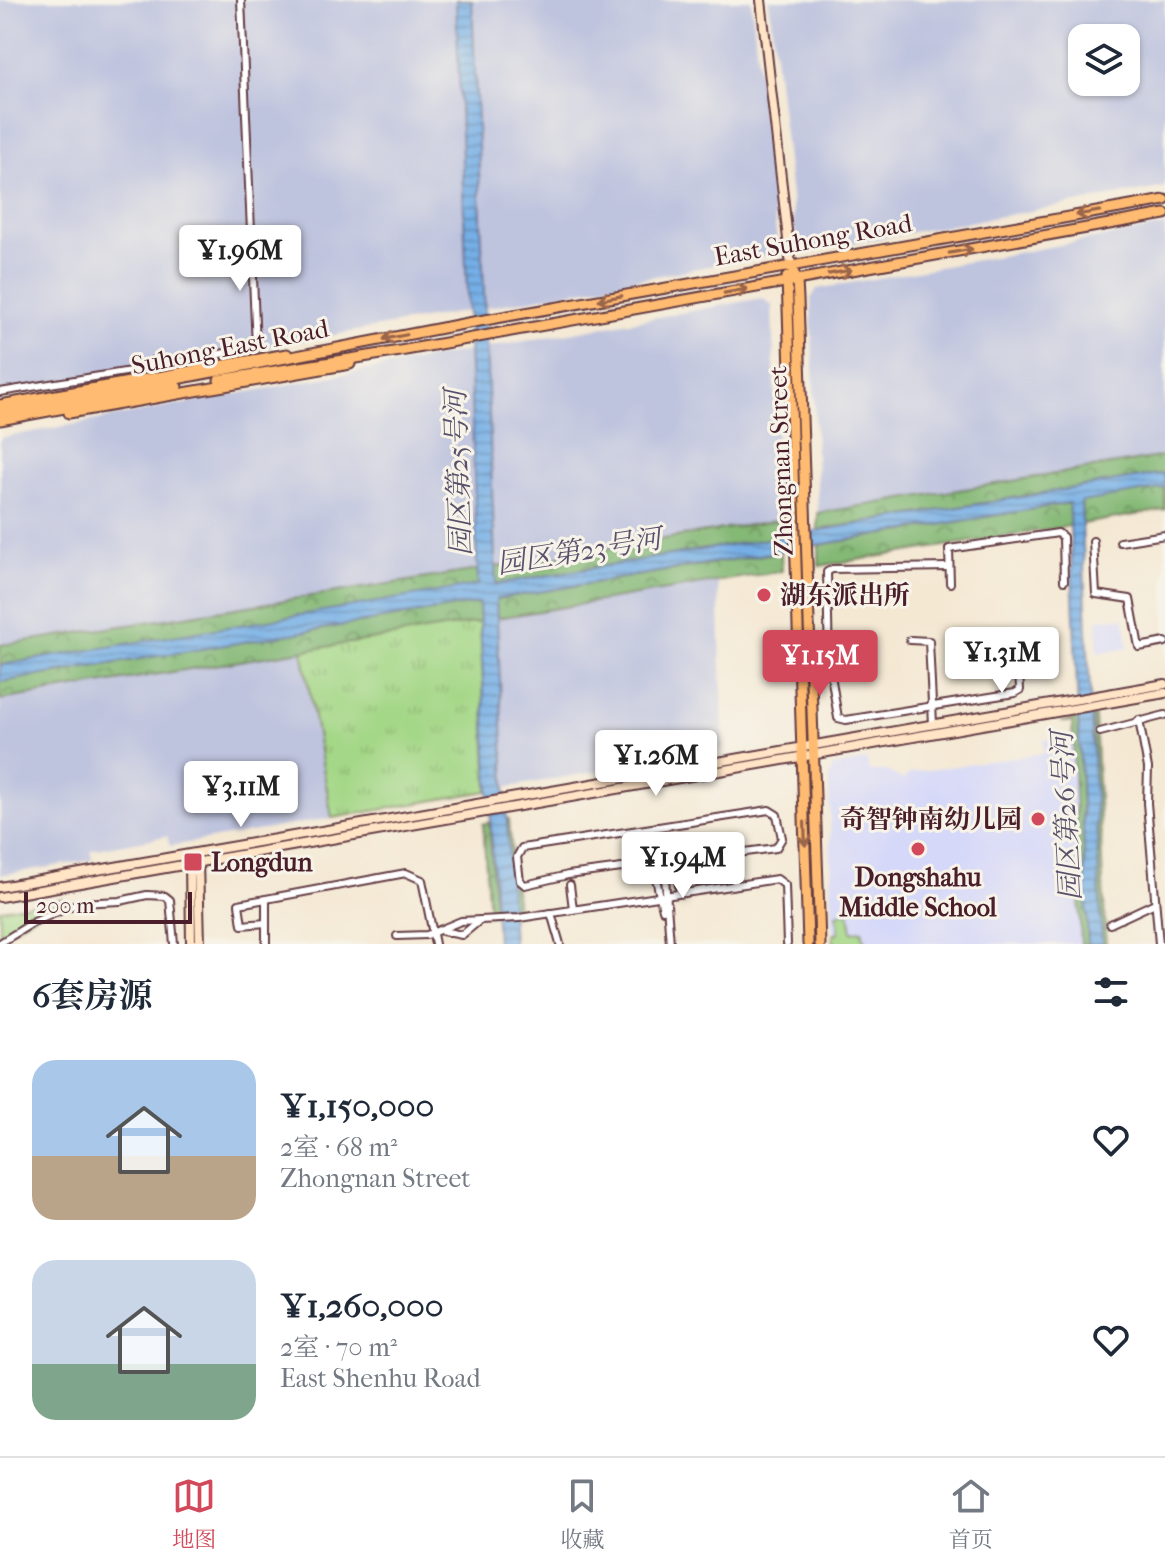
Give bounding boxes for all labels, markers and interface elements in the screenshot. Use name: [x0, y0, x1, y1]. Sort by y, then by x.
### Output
map controls: [1068, 24, 1140, 96]
button: layers: [1068, 24, 1140, 96]
street label: East Suhong Road: [712, 207, 915, 273]
one-way arrow: [1076, 207, 1101, 222]
pin: ¥1.96M: [175, 225, 305, 293]
text: ¥1.96M: [197, 235, 283, 266]
one-way arrow: [948, 242, 973, 257]
one-way arrow: [827, 264, 853, 279]
one-way arrow: [723, 283, 748, 298]
one-way arrow: [598, 291, 623, 306]
street label: Suhong East Road: [129, 313, 332, 381]
one-way arrow: [383, 330, 408, 345]
street label: Zhongnan Street: [762, 364, 800, 557]
water label: 园区第25号河: [438, 384, 477, 557]
water label: 园区第23号河: [494, 521, 668, 580]
place label: 湖东派出所: [780, 580, 910, 611]
marker: 湖东派出所: [755, 586, 773, 604]
pin: ¥1.31M: [937, 627, 1067, 695]
pin: ¥1.15M: [755, 630, 885, 698]
text: ¥1.31M: [963, 637, 1041, 668]
text: ¥1.15M: [781, 640, 859, 671]
water label: 园区第26号河: [1045, 725, 1087, 902]
pin: ¥1.26M: [591, 730, 721, 798]
text: ¥1.26M: [613, 740, 699, 771]
pin: ¥3.11M: [176, 761, 306, 829]
text: ¥3.11M: [202, 771, 280, 802]
place label: 奇智钟南幼儿园: [840, 804, 1022, 835]
marker: 奇智钟南幼儿园: [1029, 810, 1047, 828]
one-way arrow: [797, 820, 812, 847]
pin: ¥1.94M: [618, 832, 748, 900]
marker: Dongshahu Middle School: [909, 840, 927, 858]
text: ¥1.94M: [640, 842, 726, 873]
place label: Longdun: [211, 847, 313, 878]
marker: Longdun: [182, 851, 204, 873]
place label: Dongshahu Middle School: [839, 862, 998, 923]
scale bar: [24, 888, 192, 924]
text: 200 m: [36, 893, 95, 919]
icon: filters: [1089, 970, 1133, 1014]
text: 6套房源: [32, 976, 152, 1016]
text: ¥1,150,000: [280, 1086, 434, 1126]
icon: home: [96, 1092, 192, 1188]
icon: heart: [1089, 1118, 1133, 1162]
text: 2室 · 68 m²: [280, 1132, 397, 1163]
text: Zhongnan Street: [280, 1163, 471, 1194]
text: ¥1,260,000: [280, 1286, 444, 1326]
icon: home: [96, 1292, 192, 1388]
icon: heart: [1089, 1318, 1133, 1362]
text: 2室 · 70 m²: [280, 1332, 397, 1363]
text: East Shenhu Road: [280, 1363, 481, 1394]
tab: 地图: [172, 1474, 216, 1553]
tab: 收藏: [560, 1474, 605, 1553]
tab: 首页: [949, 1474, 993, 1553]

